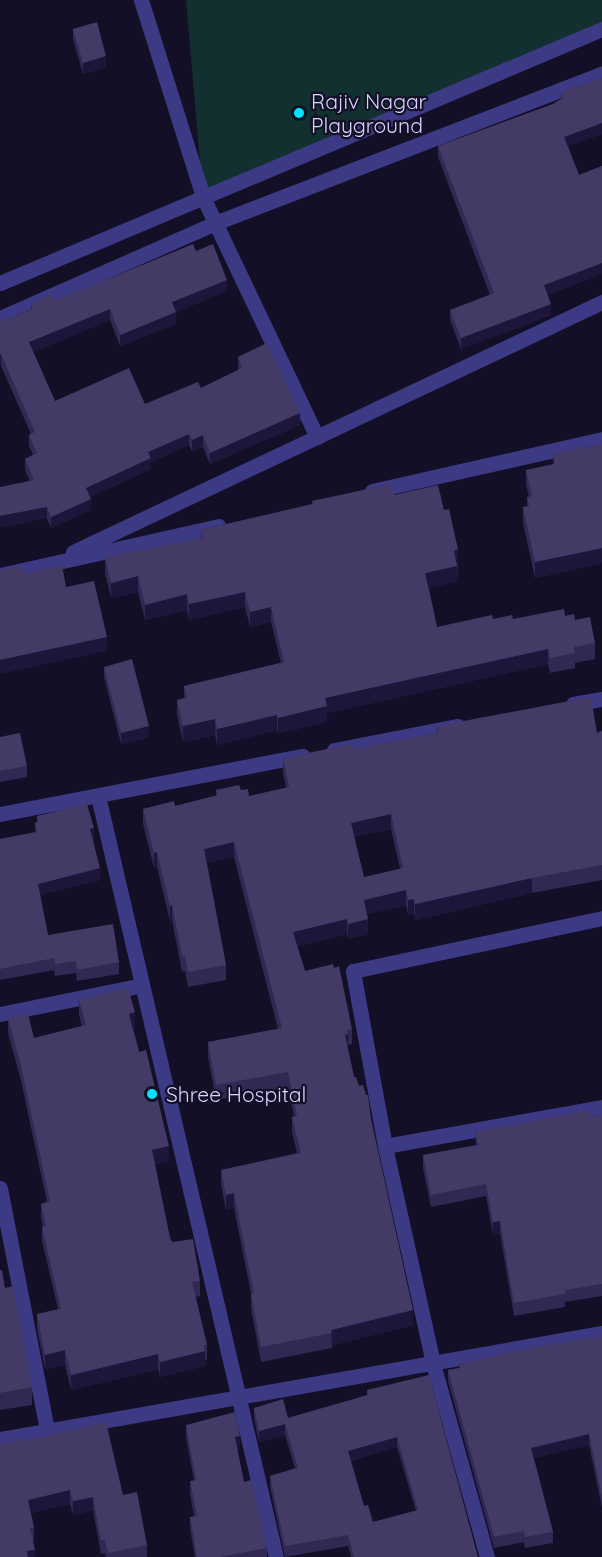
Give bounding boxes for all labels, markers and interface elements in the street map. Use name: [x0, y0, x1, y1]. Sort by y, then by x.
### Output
place label: Rajiv Nagar Playground: [311, 88, 427, 138]
marker: Rajiv Nagar Playground: [292, 106, 306, 120]
place label: Shree Hospital: [166, 1081, 306, 1107]
marker: Shree Hospital: [143, 1085, 161, 1103]

